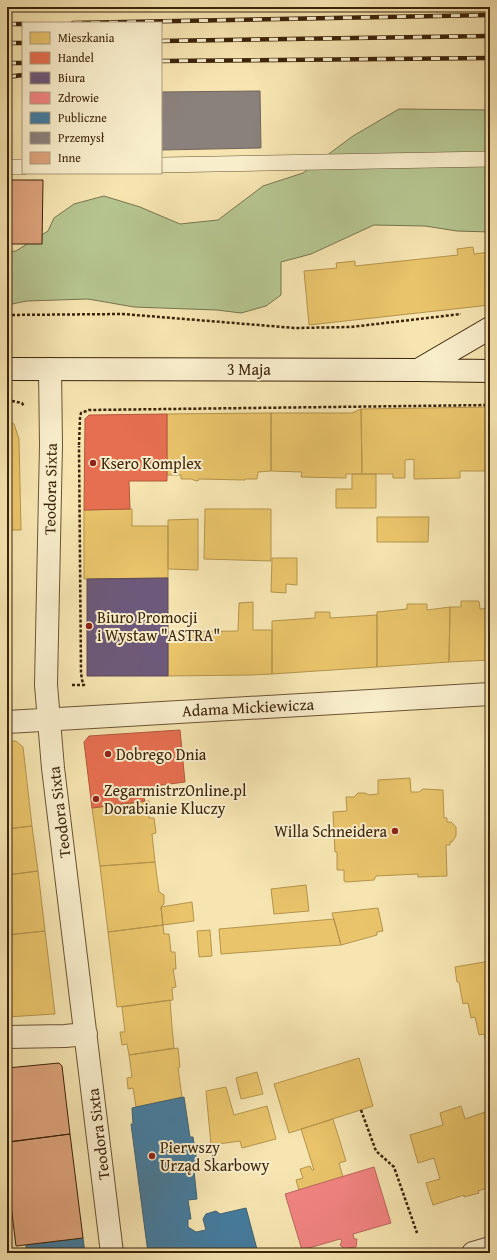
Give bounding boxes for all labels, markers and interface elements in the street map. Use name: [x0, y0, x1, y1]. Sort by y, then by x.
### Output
legend: [22, 22, 162, 174]
text: Mieszkania: [58, 29, 115, 46]
text: Handel: [58, 49, 94, 66]
text: Biura: [58, 69, 85, 86]
text: Zdrowie: [58, 89, 99, 106]
text: Publiczne: [58, 109, 107, 126]
text: Przemysł: [58, 129, 105, 146]
text: Inne: [58, 149, 81, 166]
street label: 3 Maja: [227, 357, 271, 381]
street label: Teodora Sixta: [37, 442, 63, 535]
place label: Ksero Komplex: [101, 451, 202, 475]
marker: Ksero Komplex: [88, 458, 98, 468]
place label: Biuro Promocji i Wystaw "ASTRA": [97, 605, 220, 647]
marker: Biuro Promocji i Wystaw "ASTRA": [84, 621, 94, 631]
street label: Adama Mickiewicza: [181, 692, 315, 722]
place label: Dobrego Dnia: [116, 742, 207, 766]
marker: Dobrego Dnia: [103, 749, 113, 759]
street label: Teodora Sixta: [41, 764, 77, 859]
place label: ZegarmistrzOnline.pl Dorabianie Kluczy: [104, 778, 247, 820]
marker: ZegarmistrzOnline.pl Dorabianie Kluczy: [91, 794, 101, 804]
place label: Willa Schneidera: [274, 819, 387, 843]
marker: Willa Schneidera: [390, 826, 400, 836]
street label: Teodora Sixta: [80, 1086, 116, 1181]
place label: Pierwszy Urząd Skarbowy: [160, 1135, 269, 1177]
marker: Pierwszy Urząd Skarbowy: [147, 1151, 157, 1161]

